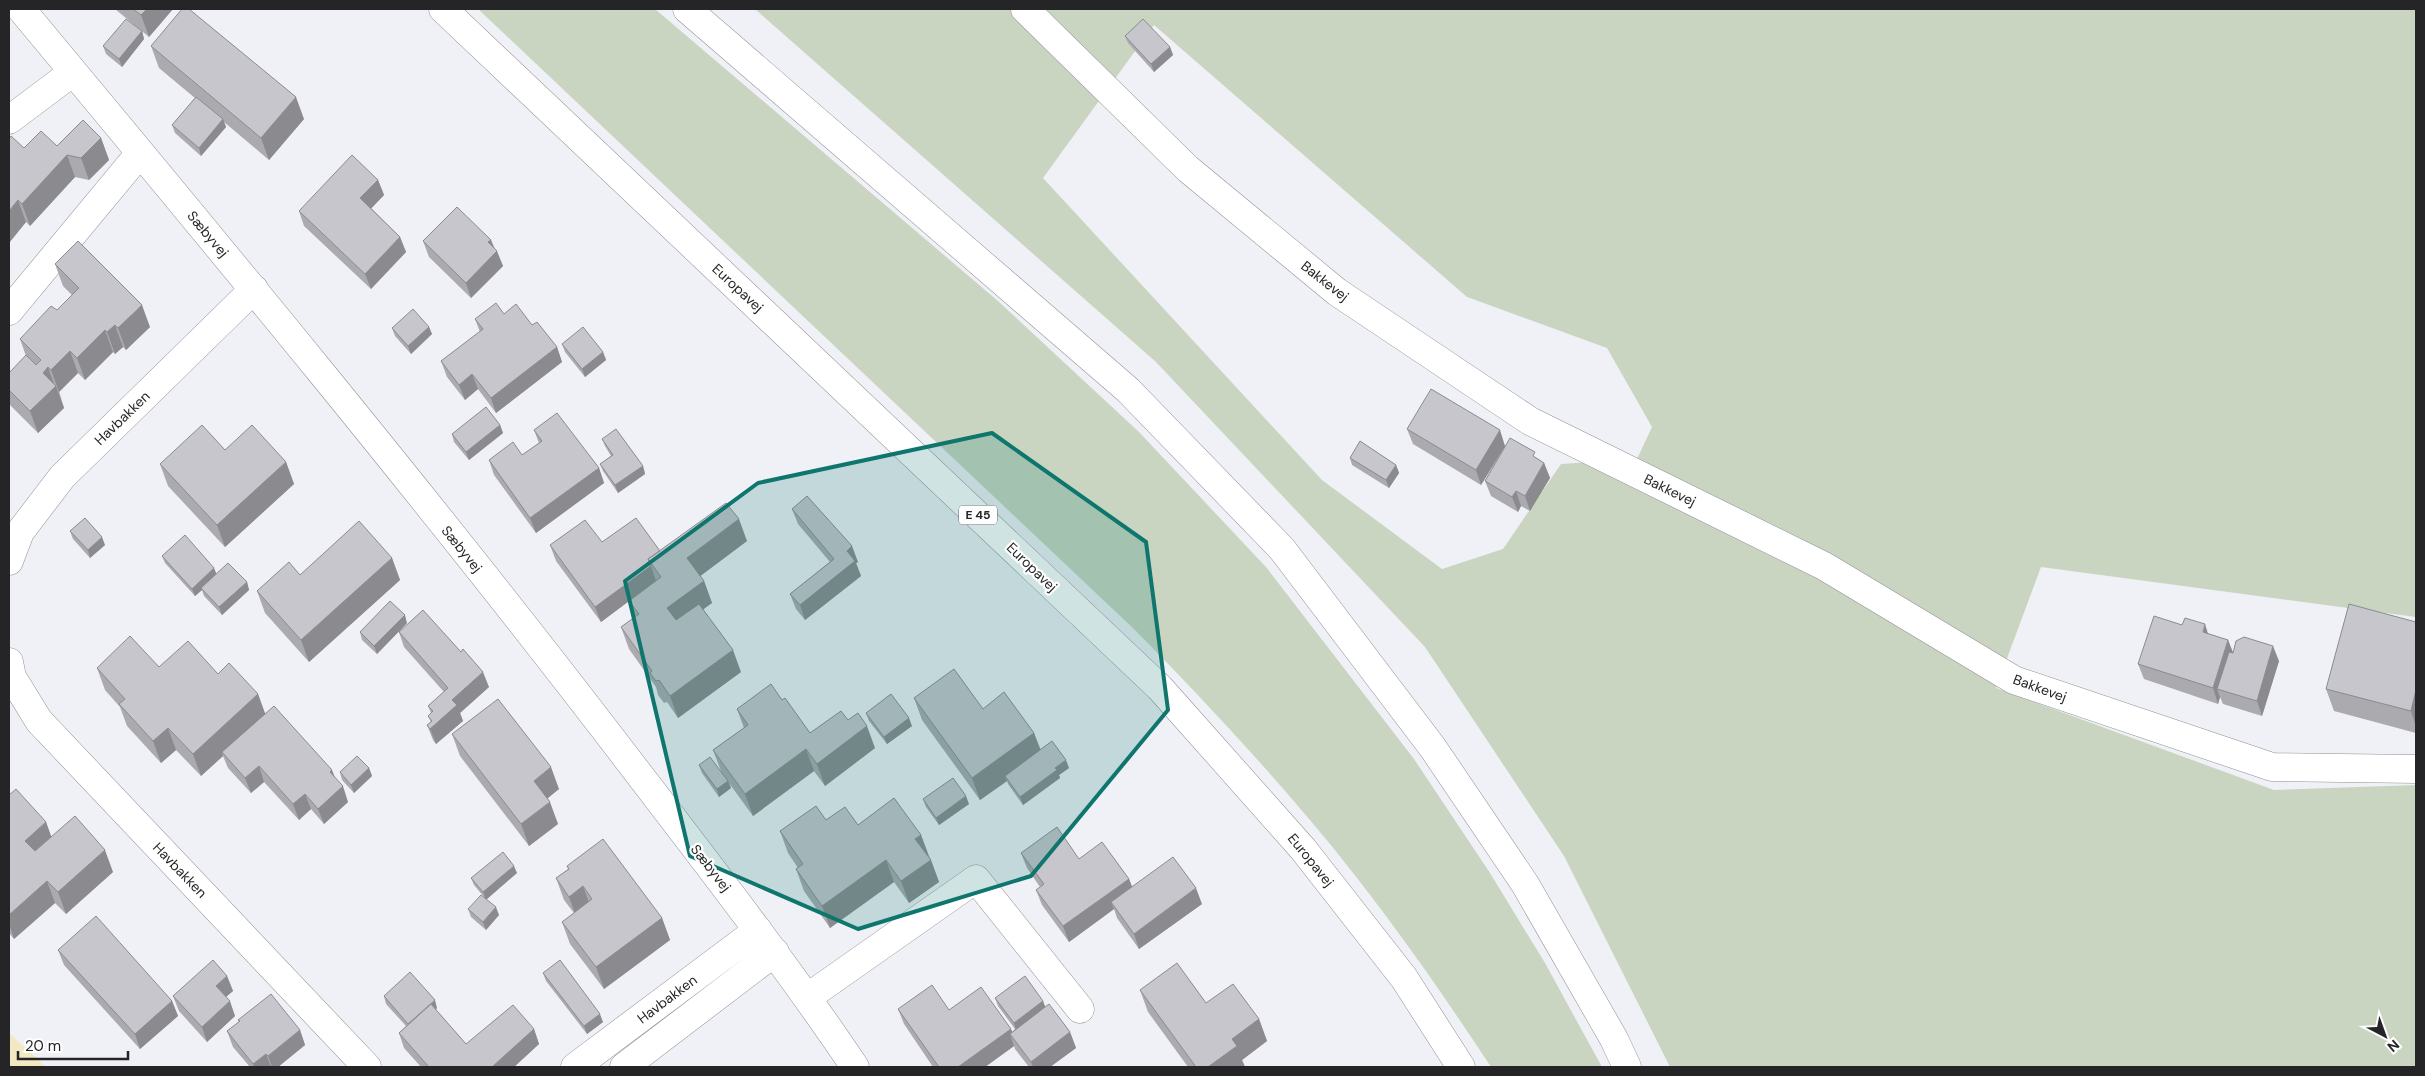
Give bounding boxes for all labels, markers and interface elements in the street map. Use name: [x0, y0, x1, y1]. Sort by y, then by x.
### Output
street label: Sæbyvej: [183, 207, 233, 261]
street label: Bakkevej: [1297, 257, 1353, 305]
street label: Europavej: [709, 260, 767, 316]
street label: Havbakken: [90, 387, 154, 449]
street label: Bakkevej: [1641, 470, 1699, 510]
road number: E 45: [959, 506, 997, 524]
street label: Sæbyvej: [438, 522, 486, 576]
street label: Europavej: [1003, 538, 1061, 596]
street label: Bakkevej: [2011, 670, 2069, 706]
street label: Europavej: [1284, 830, 1338, 890]
street label: Havbakken: [149, 838, 211, 902]
street label: Sæbyvej: [687, 841, 735, 895]
street label: Havbakken: [634, 971, 700, 1027]
north arrow: [2360, 1011, 2410, 1061]
scale bar: [18, 1028, 128, 1060]
text: 20 m: [25, 1036, 61, 1056]
text: N: [2384, 1036, 2403, 1056]

